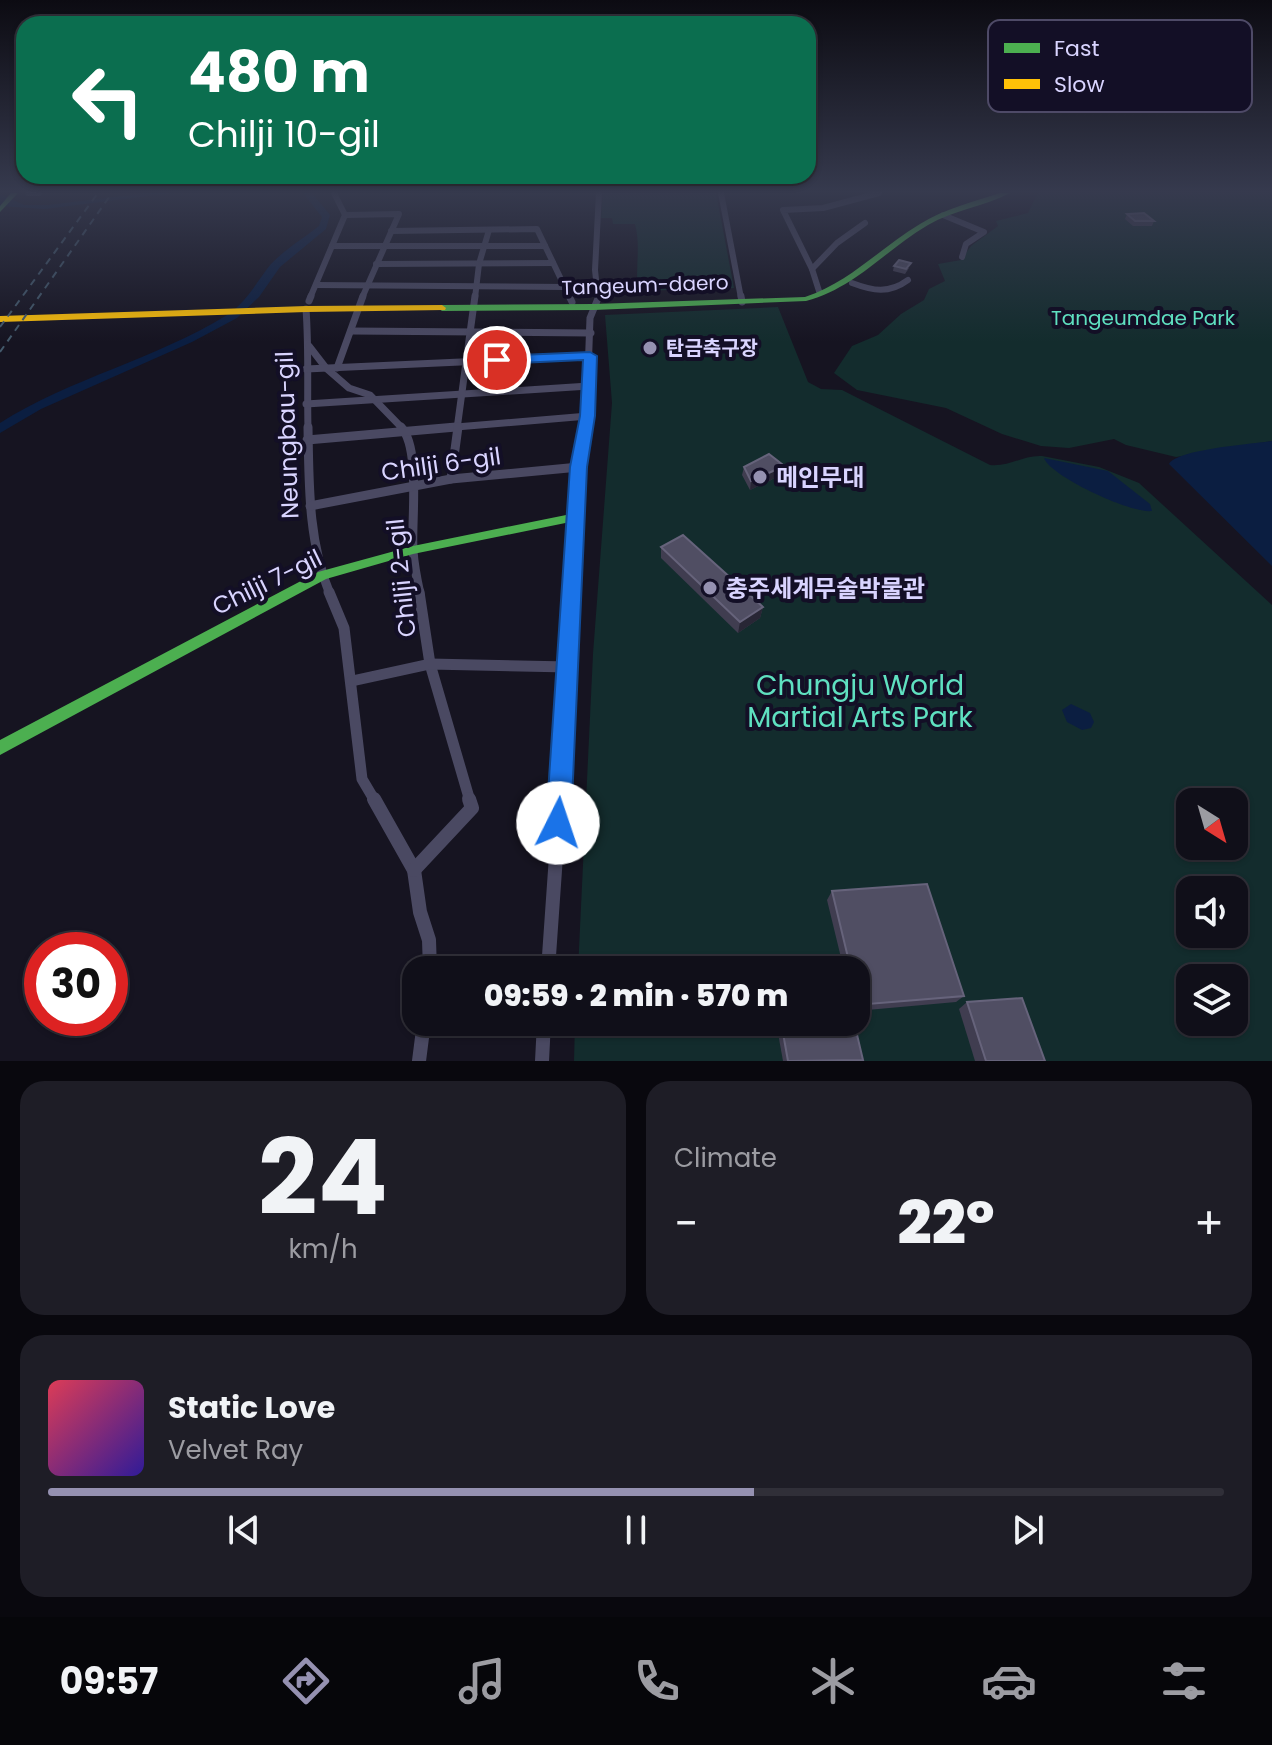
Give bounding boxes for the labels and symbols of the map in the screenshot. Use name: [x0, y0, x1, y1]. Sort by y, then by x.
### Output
legend: [988, 20, 1252, 112]
text: Fast: [1054, 33, 1099, 64]
text: Slow: [1054, 69, 1104, 100]
street label: Tangeum-daero: [561, 268, 729, 302]
park label: Tangeumdae Park: [1051, 304, 1236, 332]
pin: [463, 326, 531, 394]
place label: 탄금축구장: [666, 334, 758, 362]
marker: 탄금축구장: [641, 339, 659, 357]
street label: Neungbau-gil: [268, 351, 306, 519]
street label: Chilji 6-gil: [379, 439, 503, 489]
place label: 메인무대: [776, 461, 864, 494]
marker: 메인무대: [751, 468, 769, 486]
street label: Chilji 2-gil: [378, 517, 424, 639]
street label: Chilji 7-gil: [207, 541, 327, 623]
place label: 충주세계무술박물관: [726, 572, 925, 605]
marker: 충주세계무술박물관: [701, 579, 719, 597]
park label: Chungju World Martial Arts Park: [747, 666, 973, 737]
position arrow: [516, 781, 600, 865]
north arrow: [1176, 788, 1248, 860]
speed limit sign: 30: [24, 932, 128, 1036]

